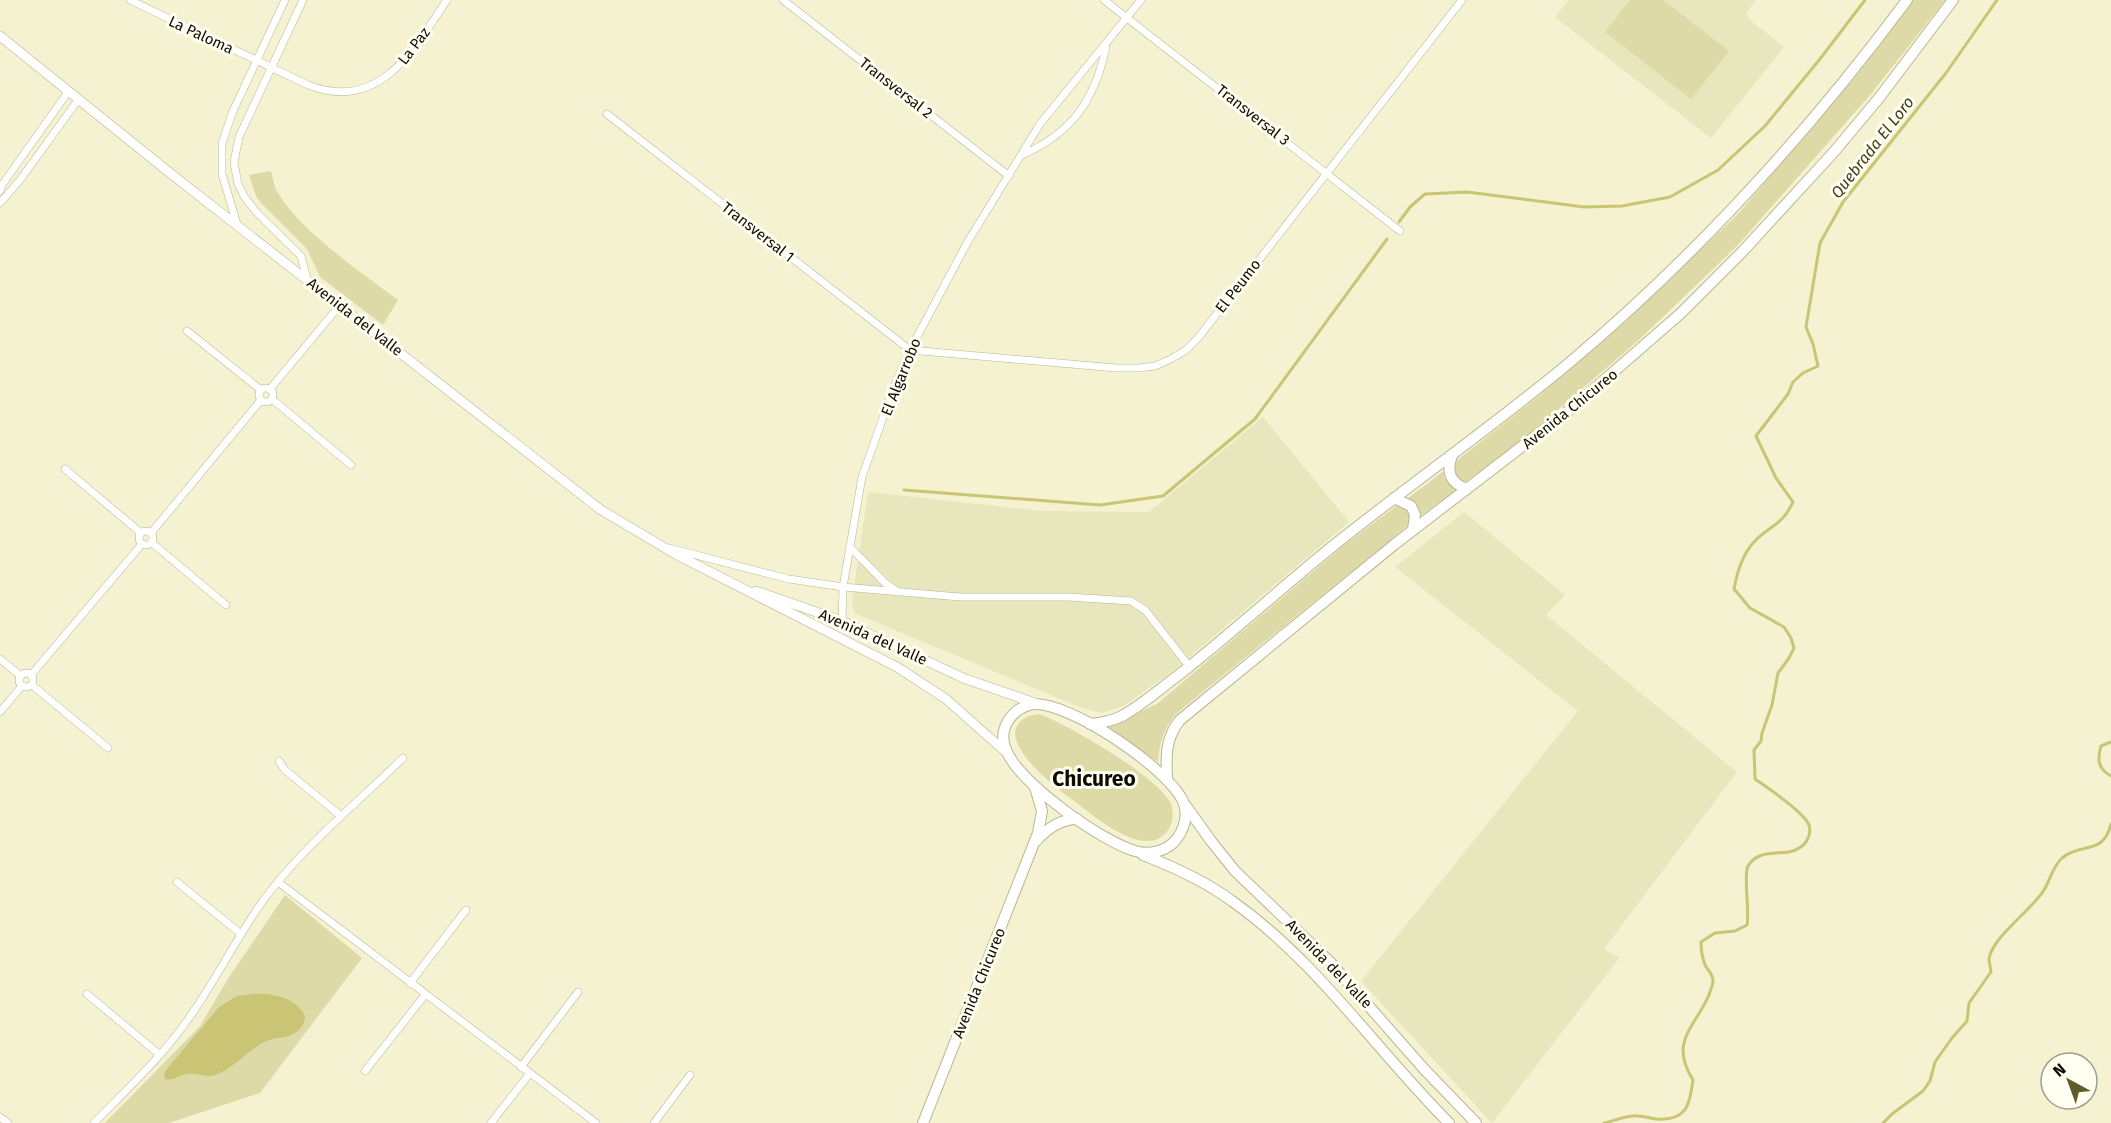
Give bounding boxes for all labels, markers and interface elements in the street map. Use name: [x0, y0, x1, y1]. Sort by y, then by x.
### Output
street label: La Paloma: [166, 12, 236, 58]
street label: La Paz: [394, 23, 434, 68]
street label: Transversal 2: [856, 54, 936, 122]
street label: Transversal 3: [1213, 81, 1293, 149]
water label: Quebrada El Loro: [1827, 93, 1918, 202]
street label: Transversal 1: [718, 198, 798, 266]
street label: El Peumo: [1211, 256, 1265, 316]
street label: Avenida del Valle: [304, 274, 406, 360]
street label: El Algarrobo: [877, 335, 925, 419]
street label: Avenida Chicureo: [1519, 365, 1621, 453]
street label: Avenida del Valle: [816, 605, 930, 669]
district label: Chicureo: [1052, 766, 1136, 792]
street label: Avenida del Valle: [1282, 916, 1376, 1012]
street label: Avenida Chicureo: [949, 925, 1009, 1041]
north arrow: [2039, 1051, 2099, 1111]
text: N: [2049, 1059, 2070, 1081]

